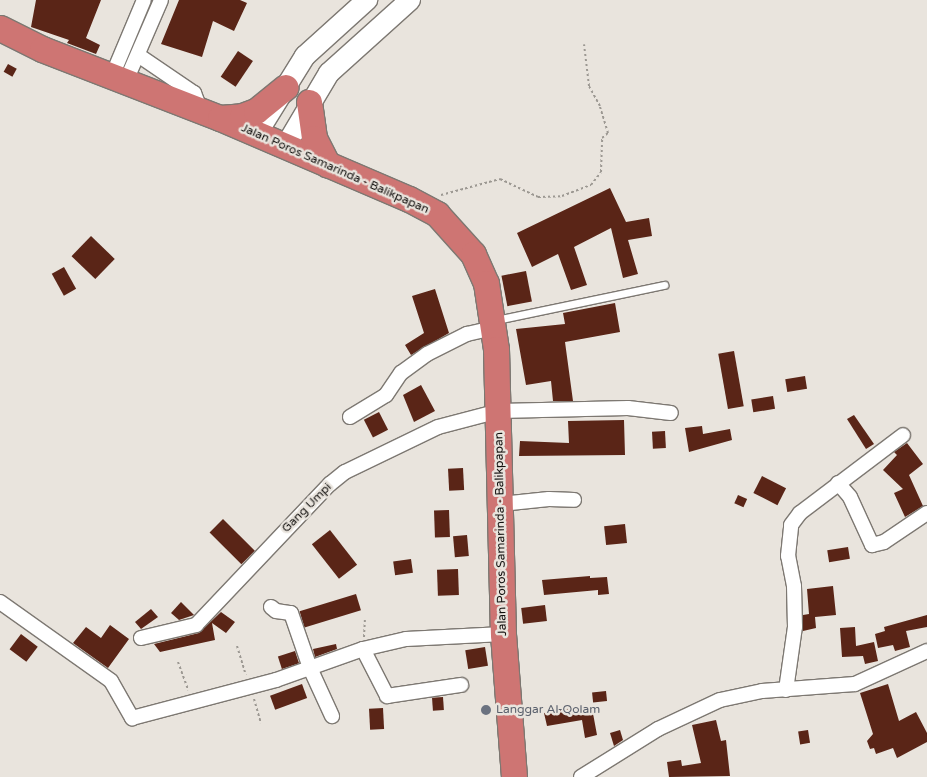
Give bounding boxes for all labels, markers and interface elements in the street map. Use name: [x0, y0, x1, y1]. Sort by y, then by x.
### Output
street label: Jalan Poros Samarinda - Balikpapan: [239, 121, 431, 217]
street label: Jalan Poros Samarinda - Balikpapan: [492, 432, 510, 636]
street label: Gang Umpi: [279, 480, 335, 536]
place label: Langgar Al-Qolam: [496, 703, 600, 717]
marker: Langgar Al-Qolam: [480, 704, 492, 716]

